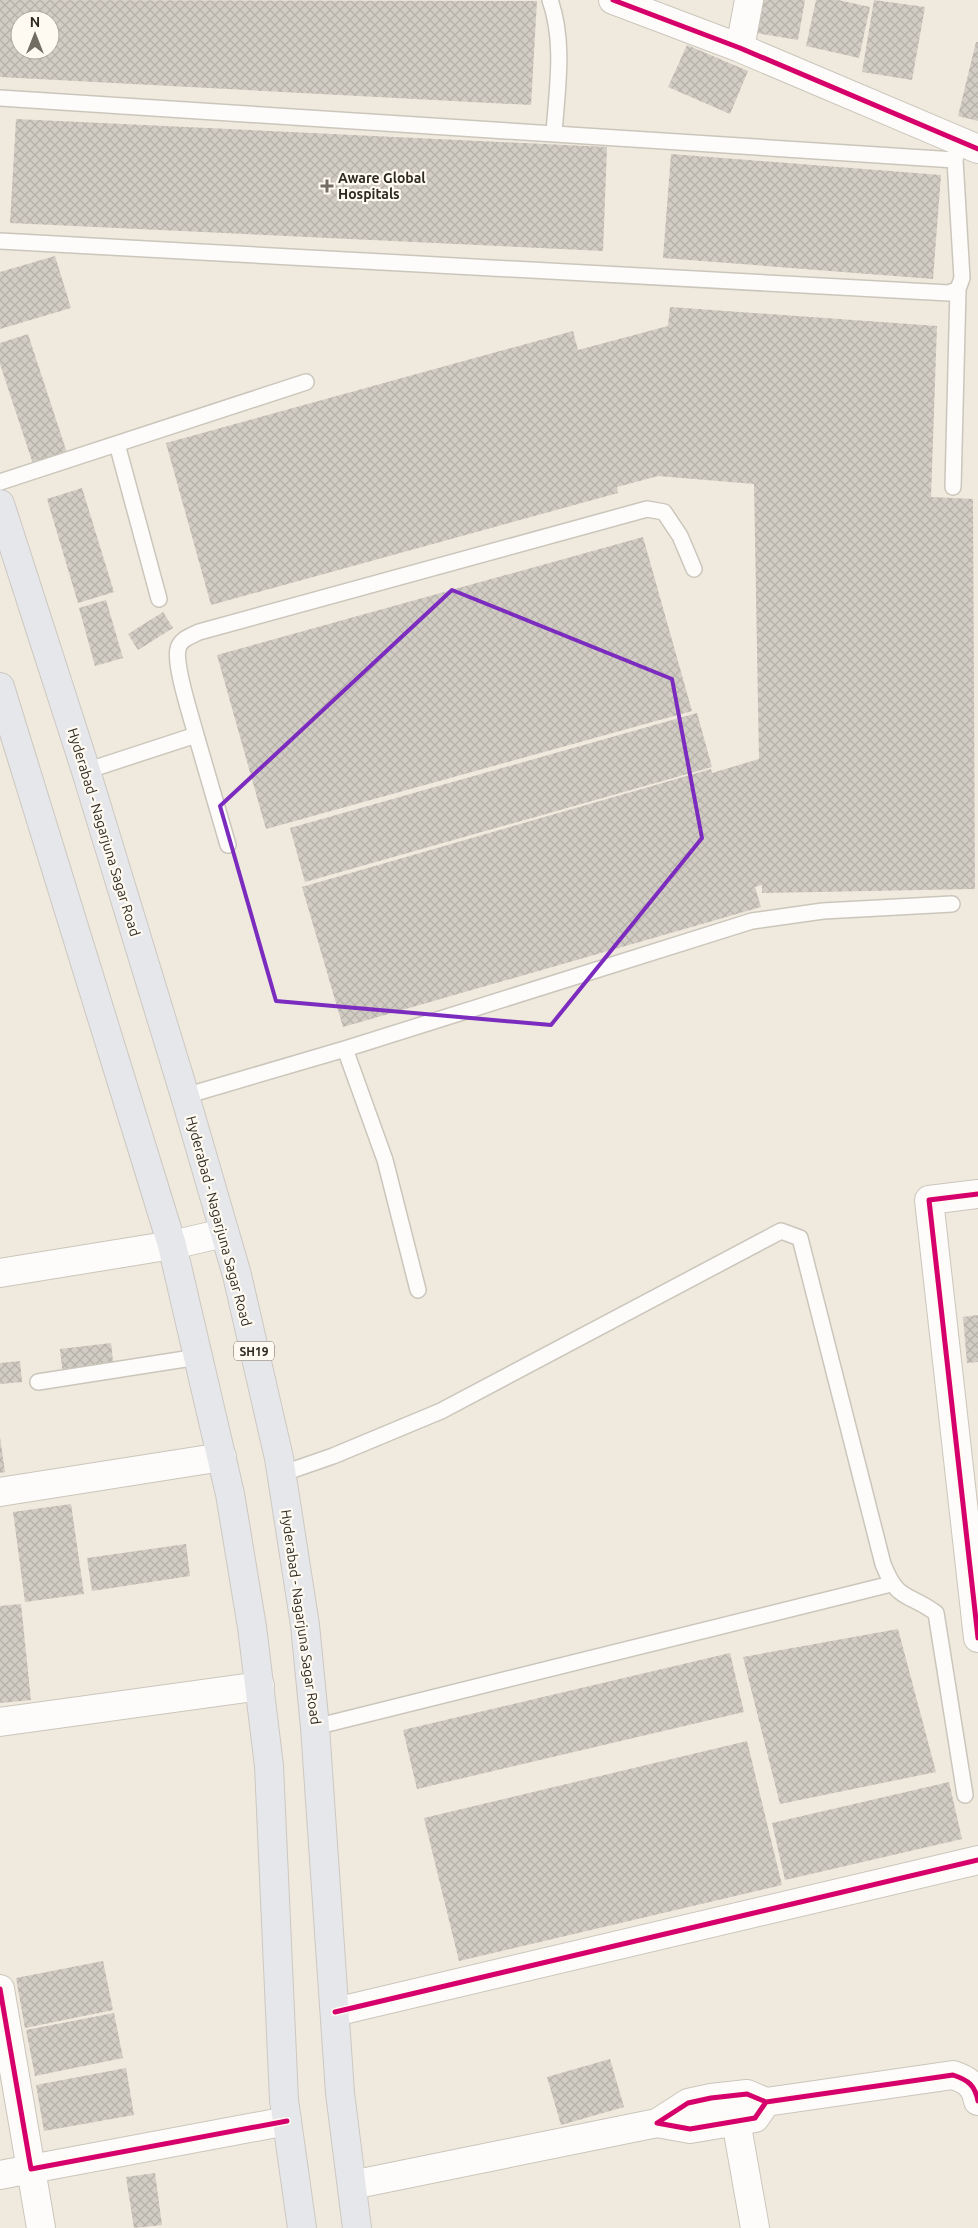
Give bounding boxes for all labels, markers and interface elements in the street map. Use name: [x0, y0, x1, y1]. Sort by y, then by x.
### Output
north arrow: [10, 10, 60, 60]
text: N: [30, 14, 40, 30]
place label: Aware Global Hospitals: [338, 170, 426, 202]
marker: Aware Global Hospitals: [320, 179, 334, 193]
street label: Hyderabad - Nagarjuna Sagar Road: [65, 726, 143, 938]
street label: Hyderabad - Nagarjuna Sagar Road: [183, 1114, 255, 1328]
road number: SH19: [234, 1342, 274, 1360]
street label: Hyderabad - Nagarjuna Sagar Road: [278, 1508, 324, 1726]

